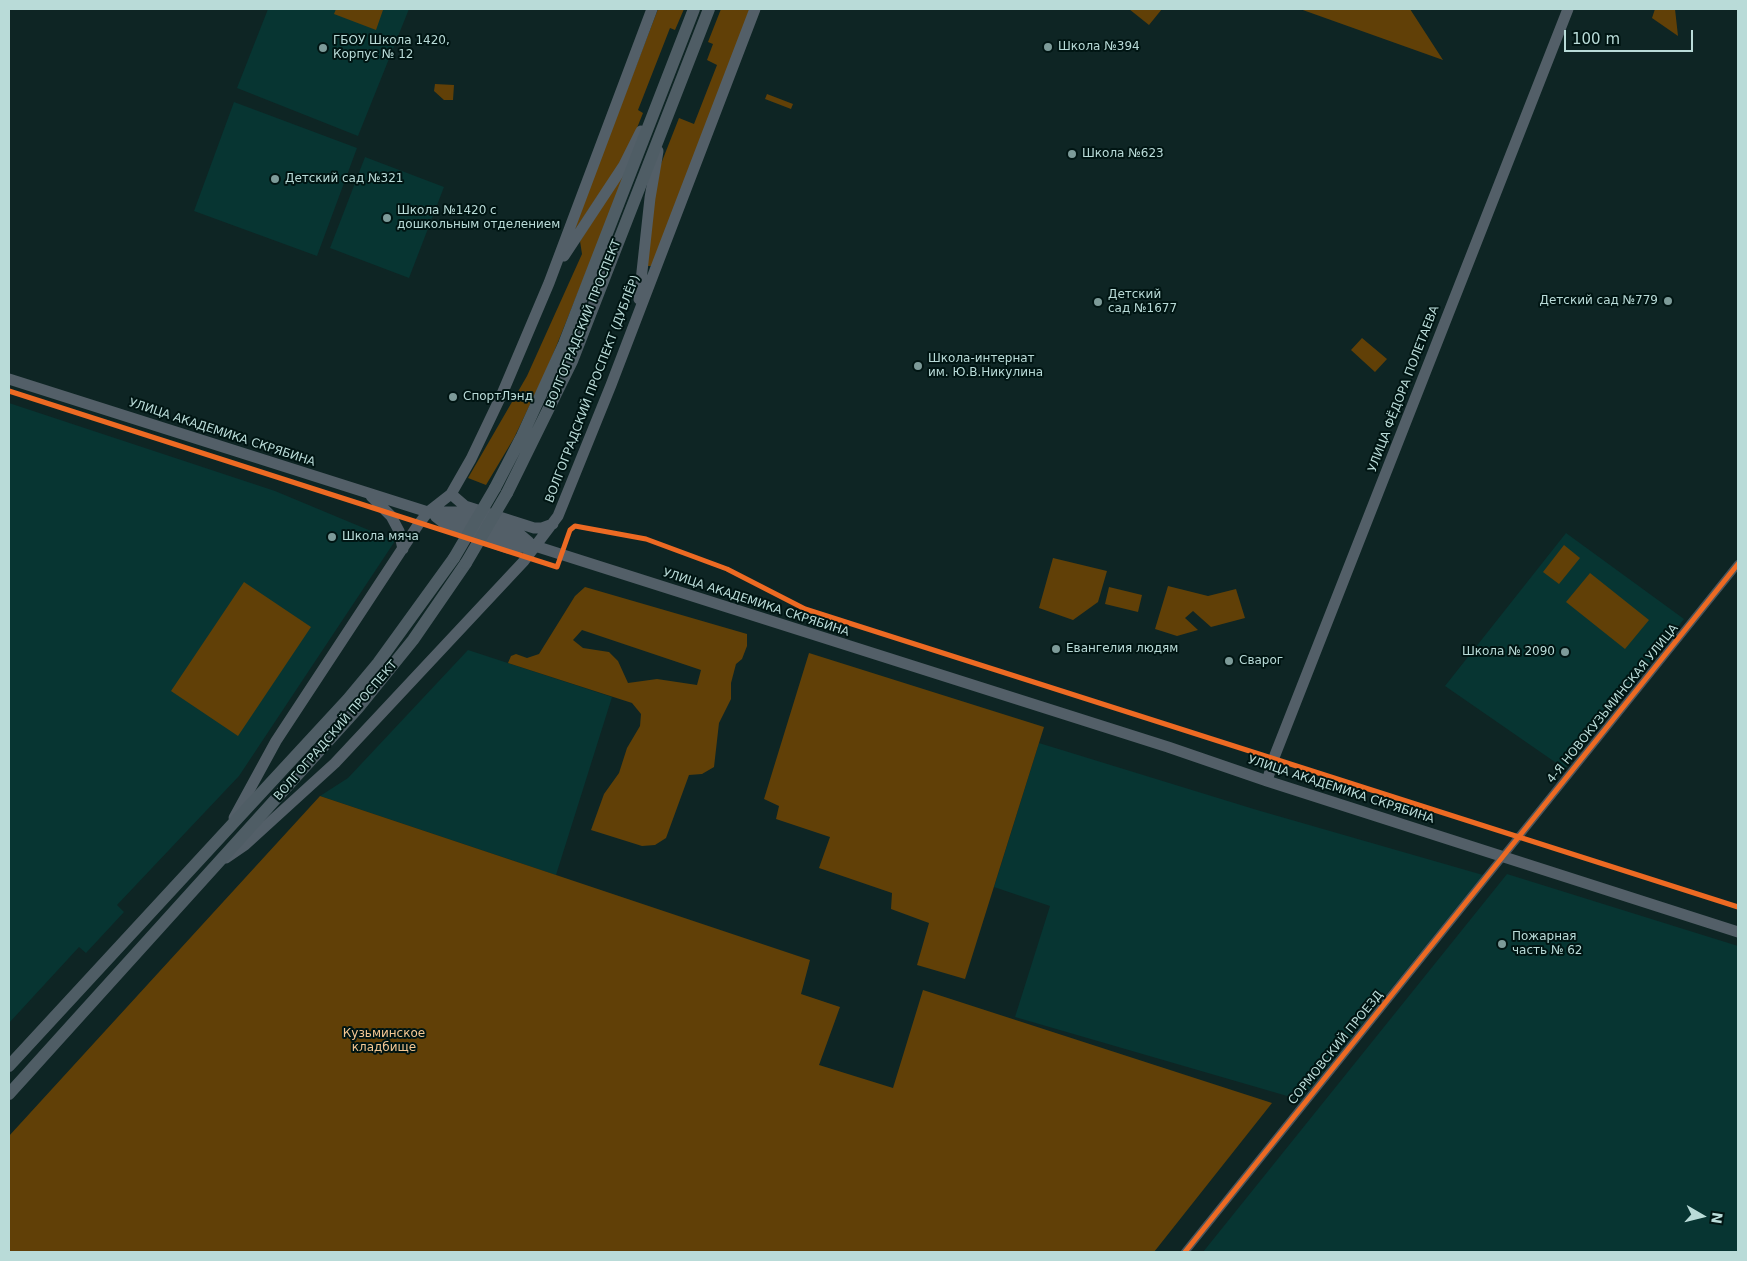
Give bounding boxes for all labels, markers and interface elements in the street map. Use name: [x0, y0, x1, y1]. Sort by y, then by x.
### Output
scale bar: [1567, 20, 1696, 52]
text: 100 m: [1572, 30, 1620, 48]
place label: ГБОУ Школа 1420, Корпус № 12: [333, 34, 450, 62]
place label: Школа №394: [1058, 40, 1140, 54]
marker: Школа №394: [1042, 41, 1054, 53]
marker: ГБОУ Школа 1420, Корпус № 12: [317, 42, 329, 54]
place label: Школа №623: [1082, 147, 1164, 161]
marker: Школа №623: [1066, 148, 1078, 160]
place label: Детский сад №321: [285, 172, 403, 186]
marker: Детский сад №321: [269, 173, 281, 185]
place label: Школа №1420 с дошкольным отделением: [397, 204, 560, 232]
marker: Школа №1420 с дошкольным отделением: [381, 212, 393, 224]
street label: ВОЛГОГРАДСКИЙ ПРОСПЕКТ: [543, 237, 625, 411]
street label: ВОЛГОГРАДСКИЙ ПРОСПЕКТ (ДУБЛЁР): [543, 273, 643, 505]
place label: Детский сад №1677: [1108, 288, 1177, 316]
place label: Детский сад №779: [1540, 294, 1658, 308]
marker: Детский сад №779: [1662, 295, 1674, 307]
marker: Детский сад №1677: [1092, 296, 1104, 308]
street label: УЛИЦА ФЁДОРА ПОЛЕТАЕВА: [1366, 304, 1442, 474]
place label: Школа-интернат им. Ю.В.Никулина: [928, 352, 1043, 380]
marker: Школа-интернат им. Ю.В.Никулина: [912, 360, 924, 372]
place label: СпортЛэнд: [463, 390, 533, 404]
marker: СпортЛэнд: [447, 391, 459, 403]
street label: УЛИЦА АКАДЕМИКА СКРЯБИНА: [127, 396, 317, 470]
place label: Школа мяча: [342, 530, 419, 544]
marker: Школа мяча: [326, 531, 338, 543]
street label: УЛИЦА АКАДЕМИКА СКРЯБИНА: [661, 566, 851, 640]
street label: 4-Я НОВОКУЗЬМИНСКАЯ УЛИЦА: [1544, 622, 1682, 786]
place label: Евангелия людям: [1066, 642, 1178, 656]
marker: Евангелия людям: [1050, 643, 1062, 655]
place label: Школа № 2090: [1462, 645, 1555, 659]
marker: Школа № 2090: [1559, 646, 1571, 658]
place label: Сварог: [1239, 654, 1283, 668]
marker: Сварог: [1223, 655, 1235, 667]
street label: ВОЛГОГРАДСКИЙ ПРОСПЕКТ: [271, 658, 401, 804]
street label: УЛИЦА АКАДЕМИКА СКРЯБИНА: [1246, 753, 1436, 827]
place label: Пожарная часть № 62: [1512, 930, 1582, 958]
marker: Пожарная часть № 62: [1496, 938, 1508, 950]
street label: СОРМОВСКИЙ ПРОЕЗД: [1286, 988, 1386, 1108]
park label: Кузьминское кладбище: [343, 1027, 425, 1055]
north arrow: [1677, 1191, 1727, 1241]
text: N: [1708, 1211, 1726, 1225]

